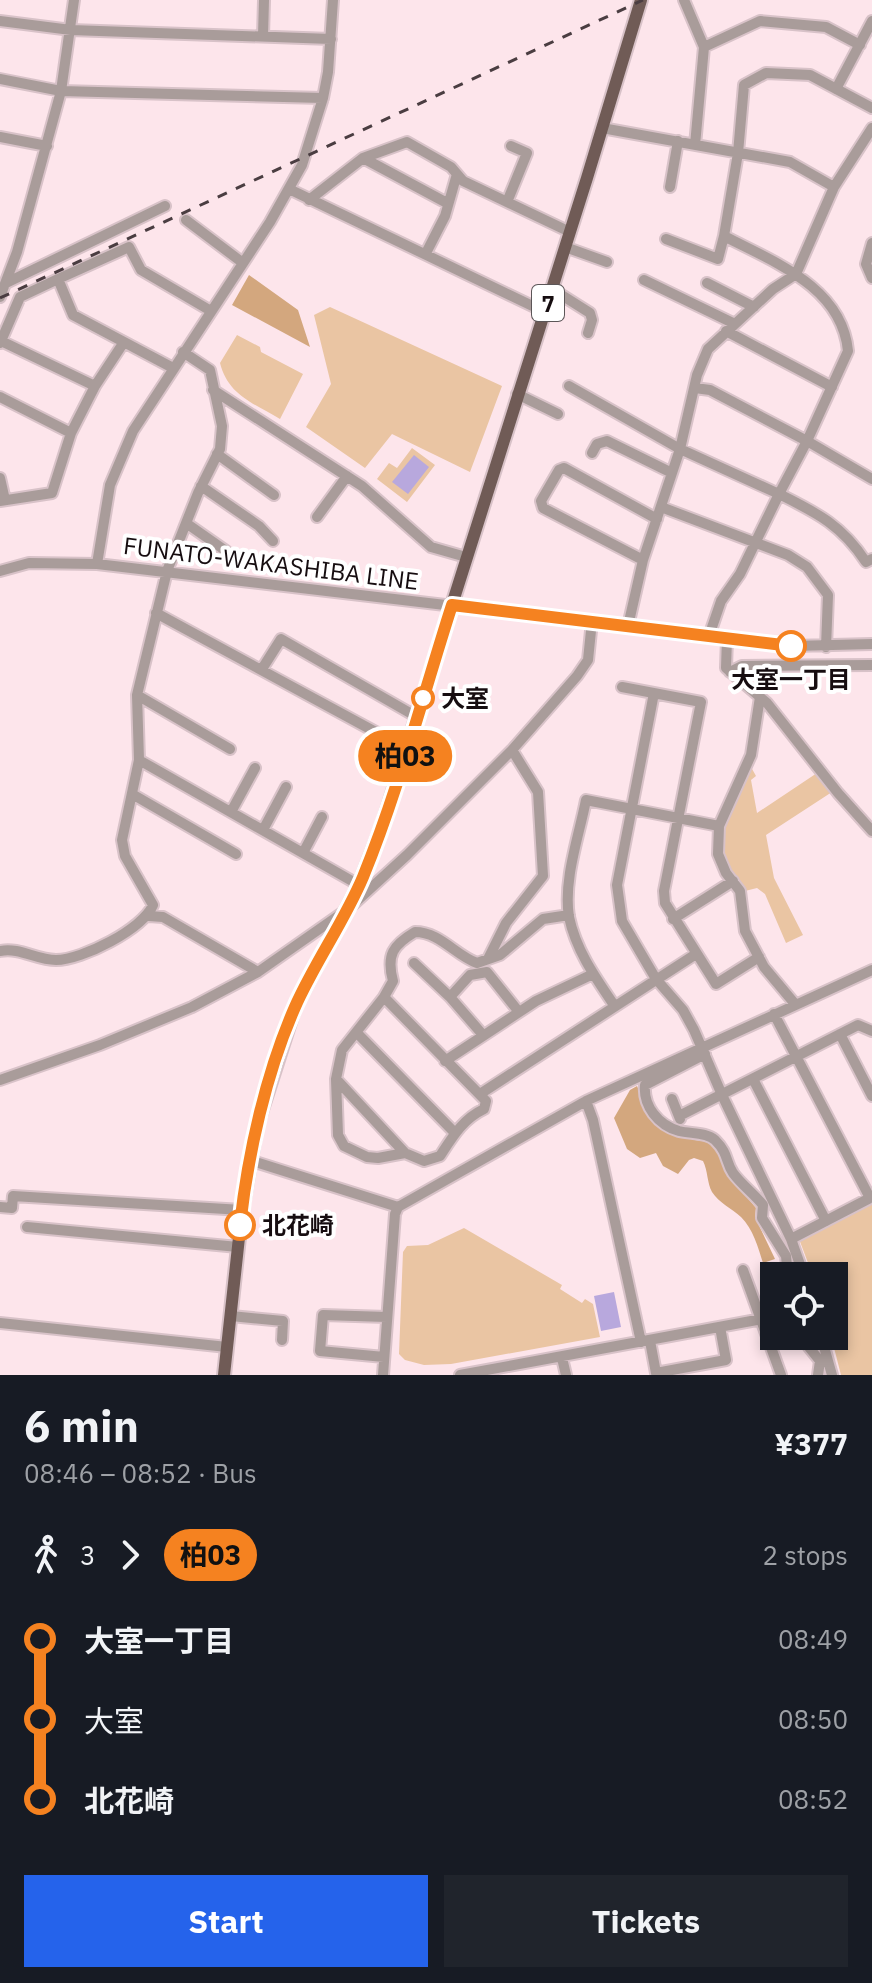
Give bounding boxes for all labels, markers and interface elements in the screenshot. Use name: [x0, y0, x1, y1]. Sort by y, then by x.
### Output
road number: 7: [532, 285, 564, 321]
street label: FUNATO-WAKASHIBA LINE: [122, 529, 420, 597]
marker: 大室一丁目: [776, 631, 806, 661]
place label: 大室一丁目: [731, 663, 851, 695]
place label: 大室: [441, 682, 489, 714]
marker: 大室: [412, 687, 434, 709]
line badge: 柏03: [359, 730, 451, 782]
text: 柏03: [374, 737, 436, 774]
place label: 北花崎: [262, 1209, 334, 1241]
marker: 北花崎: [225, 1210, 255, 1240]
map controls: [760, 1262, 848, 1350]
button: locate: [760, 1262, 848, 1350]
text: 6 min: [24, 1397, 139, 1454]
text: ¥377: [775, 1424, 848, 1463]
text: 08:46 – 08:52 · Bus: [24, 1456, 257, 1490]
icon: walk: [24, 1533, 68, 1577]
icon: forward: [108, 1533, 152, 1577]
text: 柏03: [180, 1536, 241, 1573]
text: 3: [80, 1538, 96, 1572]
text: 2 stops: [762, 1538, 848, 1572]
text: 大室一丁目: [84, 1621, 234, 1660]
text: 08:49: [778, 1622, 848, 1656]
text: 大室: [84, 1701, 144, 1740]
text: 08:50: [778, 1702, 848, 1736]
text: 北花崎: [84, 1781, 174, 1820]
text: 08:52: [778, 1782, 848, 1816]
button: Start: [24, 1875, 428, 1967]
button: Tickets: [444, 1875, 848, 1967]

